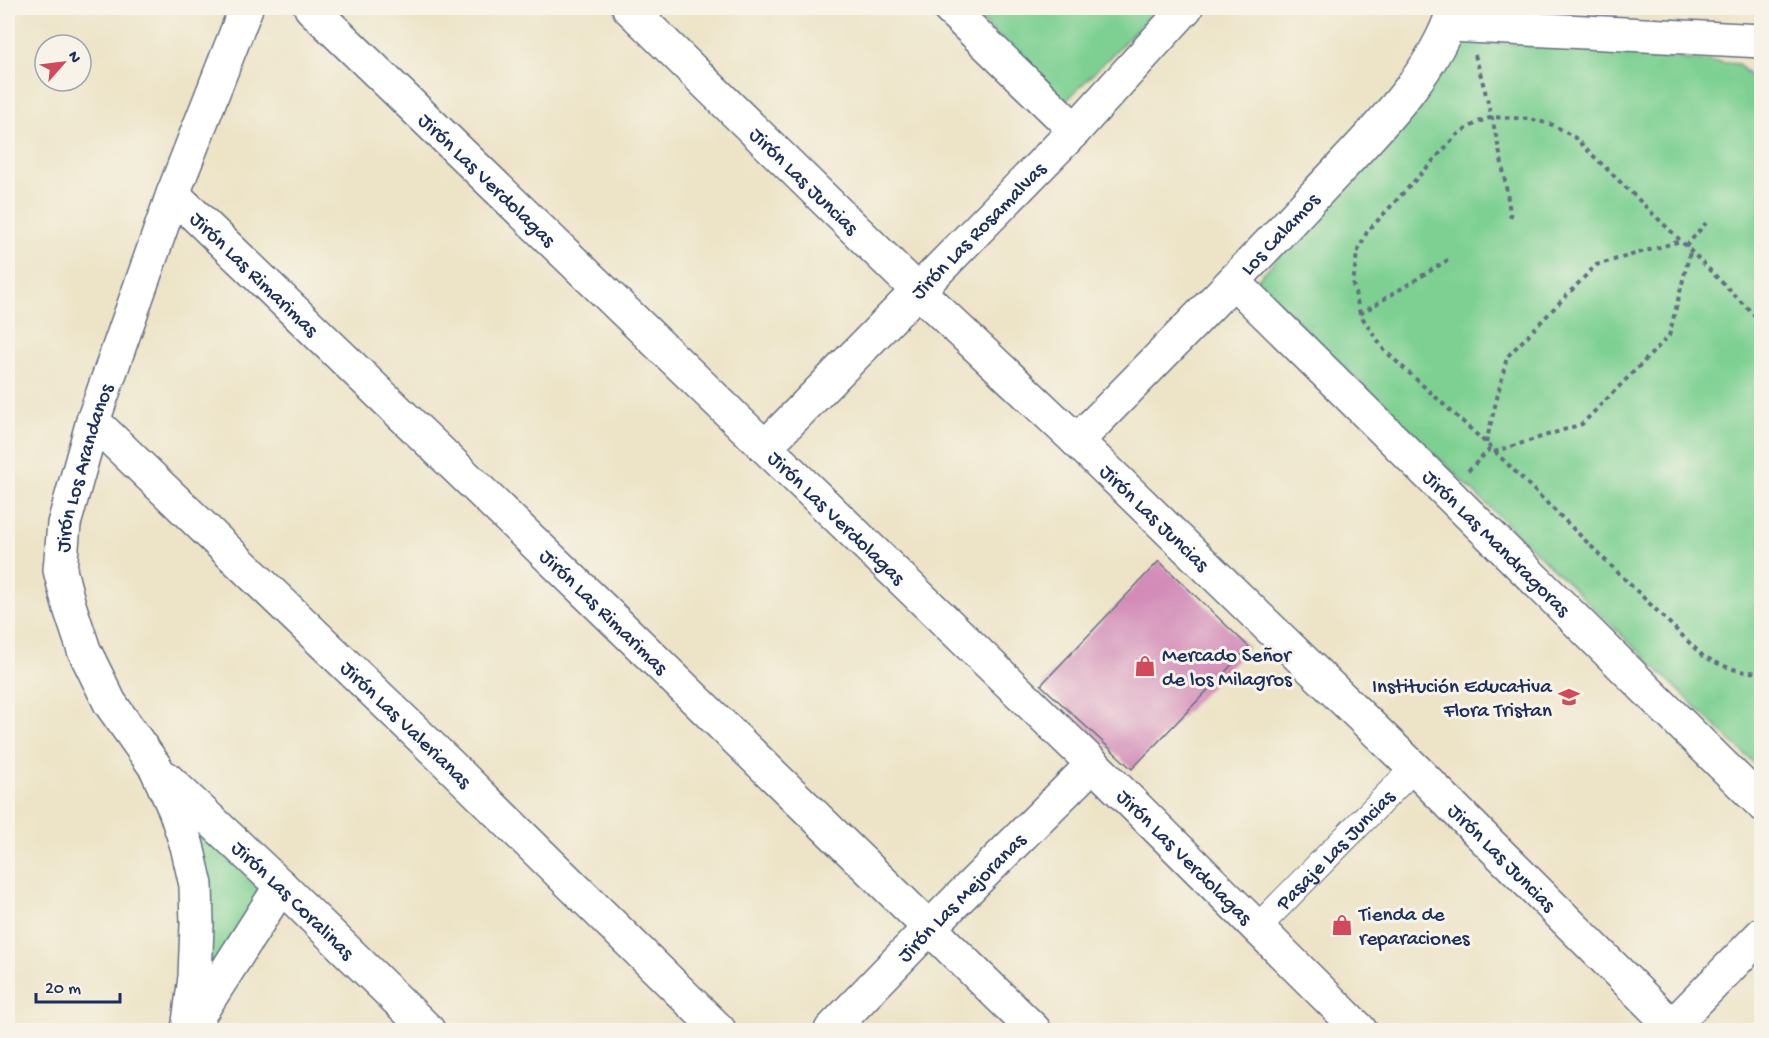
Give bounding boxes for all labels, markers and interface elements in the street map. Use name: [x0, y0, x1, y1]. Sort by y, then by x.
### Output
north arrow: [33, 33, 93, 93]
text: N: [62, 49, 84, 67]
street label: Jirón Las Verdolagas: [411, 109, 560, 255]
street label: Jirón Las Juncias: [742, 124, 863, 243]
street label: Jirón Las Rosamalvas: [907, 157, 1054, 306]
street label: Los Calamos: [1237, 188, 1327, 282]
street label: Jirón Las Rimarimas: [183, 208, 323, 344]
street label: Jirón Los Arandanos: [53, 380, 122, 553]
street label: Jirón Las Verdolagas: [761, 447, 910, 592]
street label: Jirón Las Juncias: [1093, 461, 1214, 579]
street label: Jirón Las Mandragoras: [1415, 466, 1575, 624]
street label: Jirón Las Rimarimas: [533, 545, 673, 682]
place label: Mercado Señor de los Milagros: [1162, 645, 1293, 694]
shop icon: Mercado Señor de los Milagros: [1133, 654, 1157, 678]
street label: Jirón Las Valerianas: [334, 657, 476, 796]
place label: Institución Educativa Flora Tristan: [1372, 676, 1553, 725]
school or university icon: Institución Educativa Flora Tristan: [1557, 685, 1581, 709]
street label: Jirón Las Verdolagas: [1110, 785, 1257, 932]
street label: Pasaje Las Juncias: [1272, 785, 1402, 918]
street label: Jirón Las Juncias: [1441, 800, 1561, 919]
street label: Jirón Las Mejoranas: [894, 828, 1034, 969]
street label: Jirón Las Coralinas: [225, 837, 359, 967]
place label: Tienda de reparaciones: [1358, 904, 1471, 953]
shop icon: Tienda de reparaciones: [1330, 913, 1354, 937]
scale bar: [36, 966, 120, 1004]
text: 20 m: [45, 979, 81, 1000]

